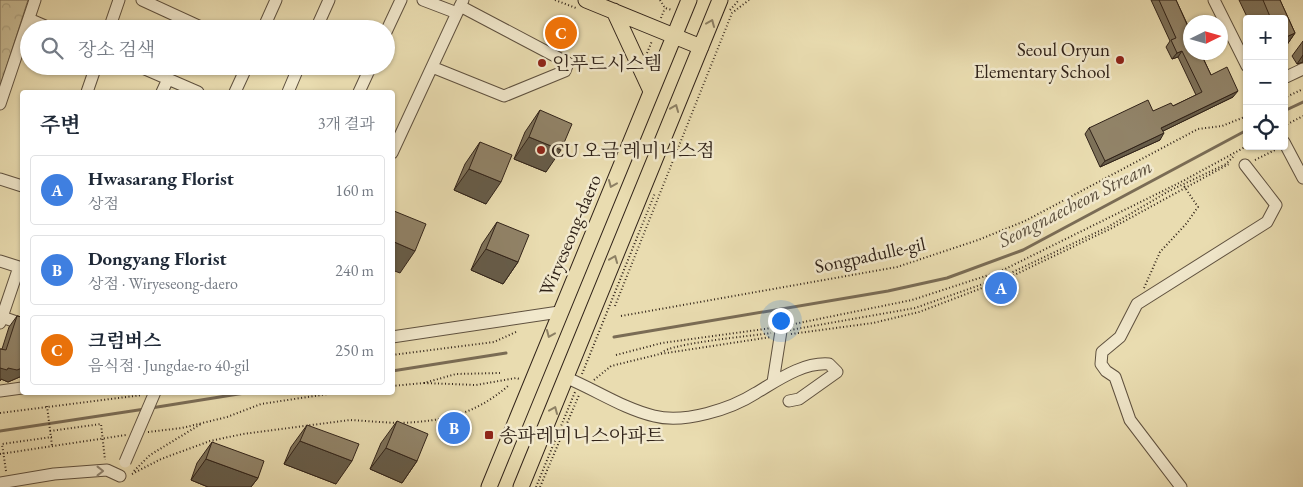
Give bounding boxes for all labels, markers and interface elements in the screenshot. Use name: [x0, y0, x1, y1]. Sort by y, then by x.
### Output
pin: C: [545, 14, 577, 52]
north arrow: [1183, 15, 1228, 60]
map controls: [1243, 15, 1288, 150]
button: +: [1243, 15, 1288, 60]
one-way arrow: [704, 19, 715, 28]
search box: [20, 20, 395, 75]
icon: search: [38, 34, 66, 62]
text: 장소 검색: [78, 37, 155, 62]
place label: Seoul Oryun Elementary School: [974, 37, 1110, 84]
place label: 인푸드시스템: [552, 51, 662, 76]
marker: Seoul Oryun Elementary School: [1114, 54, 1126, 66]
marker: 인푸드시스템: [536, 57, 548, 69]
button: −: [1243, 60, 1288, 105]
one-way arrow: [669, 104, 680, 113]
button: locate: [1243, 105, 1288, 150]
text: 주변: [40, 111, 81, 138]
text: 3개 결과: [318, 113, 375, 134]
place label: CU 오금 레미니스점: [551, 138, 715, 163]
marker: CU 오금 레미니스점: [535, 144, 547, 156]
water label: Seongnaecheon Stream: [993, 153, 1156, 253]
text: Hwasarang Florist: [88, 166, 234, 191]
street label: Wiryeseong-daero: [533, 170, 607, 300]
one-way arrow: [608, 179, 619, 188]
text: A: [51, 180, 63, 201]
text: 160 m: [335, 180, 374, 201]
text: 상점: [88, 193, 119, 214]
street label: Songpadulle-gil: [812, 231, 928, 279]
text: Dongyang Florist: [88, 246, 227, 271]
one-way arrow: [608, 255, 619, 264]
text: B: [52, 260, 62, 281]
text: 240 m: [335, 260, 374, 281]
pin: A: [985, 269, 1017, 307]
text: 상점 · Wiryeseong-daero: [88, 273, 238, 294]
your location: [768, 308, 794, 334]
text: 크럼버스: [88, 328, 161, 353]
one-way arrow: [546, 330, 556, 338]
text: C: [51, 340, 63, 361]
text: 250 m: [335, 340, 374, 361]
text: 음식점 · Jungdae-ro 40-gil: [88, 355, 249, 376]
one-way arrow: [548, 406, 559, 415]
pin: B: [438, 409, 470, 447]
place label: 송파레미니스아파트: [499, 423, 664, 448]
marker: 송파레미니스아파트: [483, 429, 495, 441]
one-way arrow: [97, 466, 105, 476]

